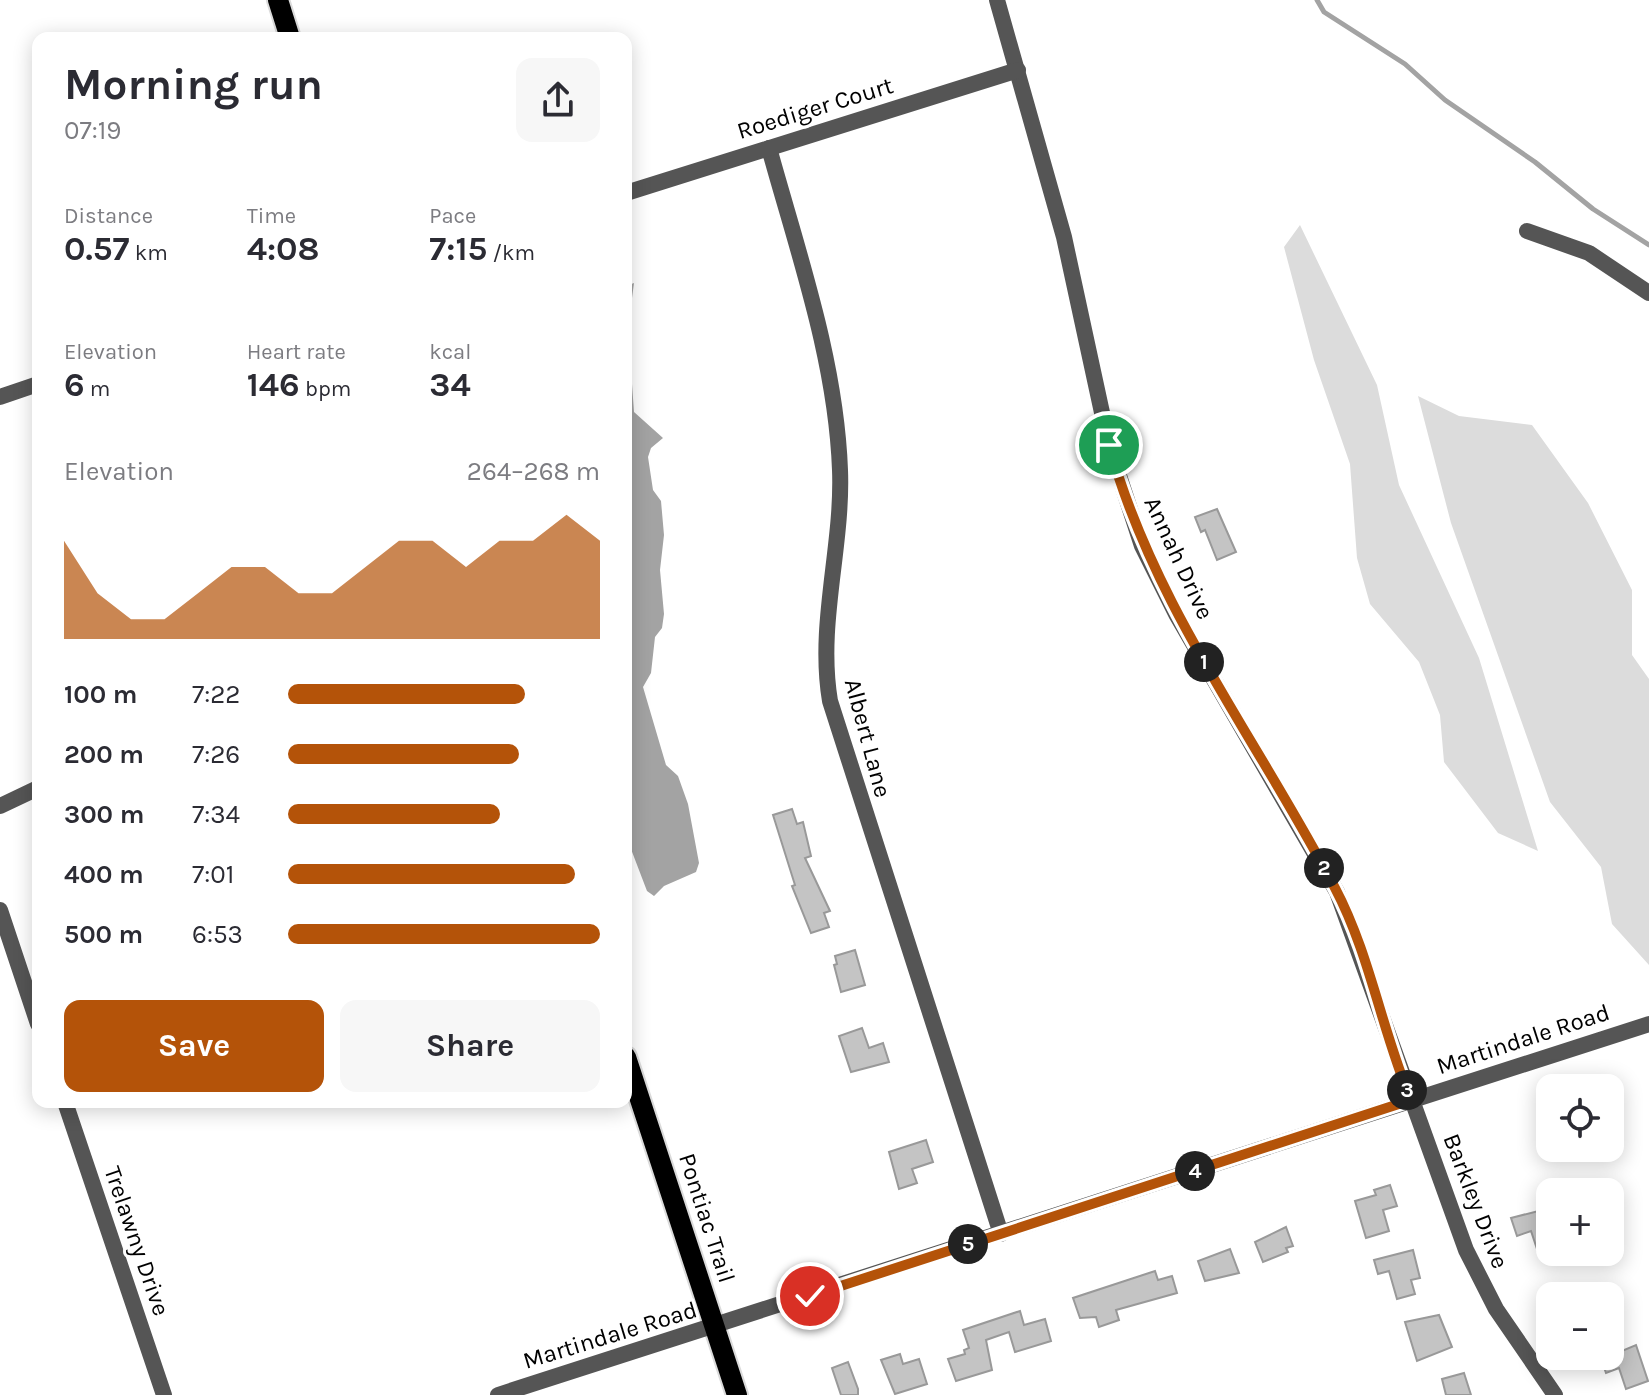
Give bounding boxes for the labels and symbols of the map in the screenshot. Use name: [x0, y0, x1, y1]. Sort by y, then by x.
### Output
street label: Roediger Court: [734, 71, 896, 145]
pin: [1075, 411, 1143, 479]
street label: Annah Drive: [1138, 492, 1220, 624]
pin: 1: [1184, 642, 1224, 682]
street label: Albert Lane: [839, 676, 897, 800]
pin: 2: [1304, 848, 1344, 888]
street label: Martindale Road: [1433, 998, 1613, 1080]
pin: 3: [1387, 1070, 1427, 1110]
street label: Barkley Drive: [1437, 1130, 1515, 1272]
street label: Pontiac Trail: [673, 1150, 741, 1286]
pin: 4: [1175, 1151, 1215, 1191]
street label: Trelawny Drive: [98, 1163, 176, 1319]
pin: 5: [948, 1224, 988, 1264]
pin: [776, 1262, 844, 1330]
street label: Martindale Road: [520, 1295, 700, 1375]

